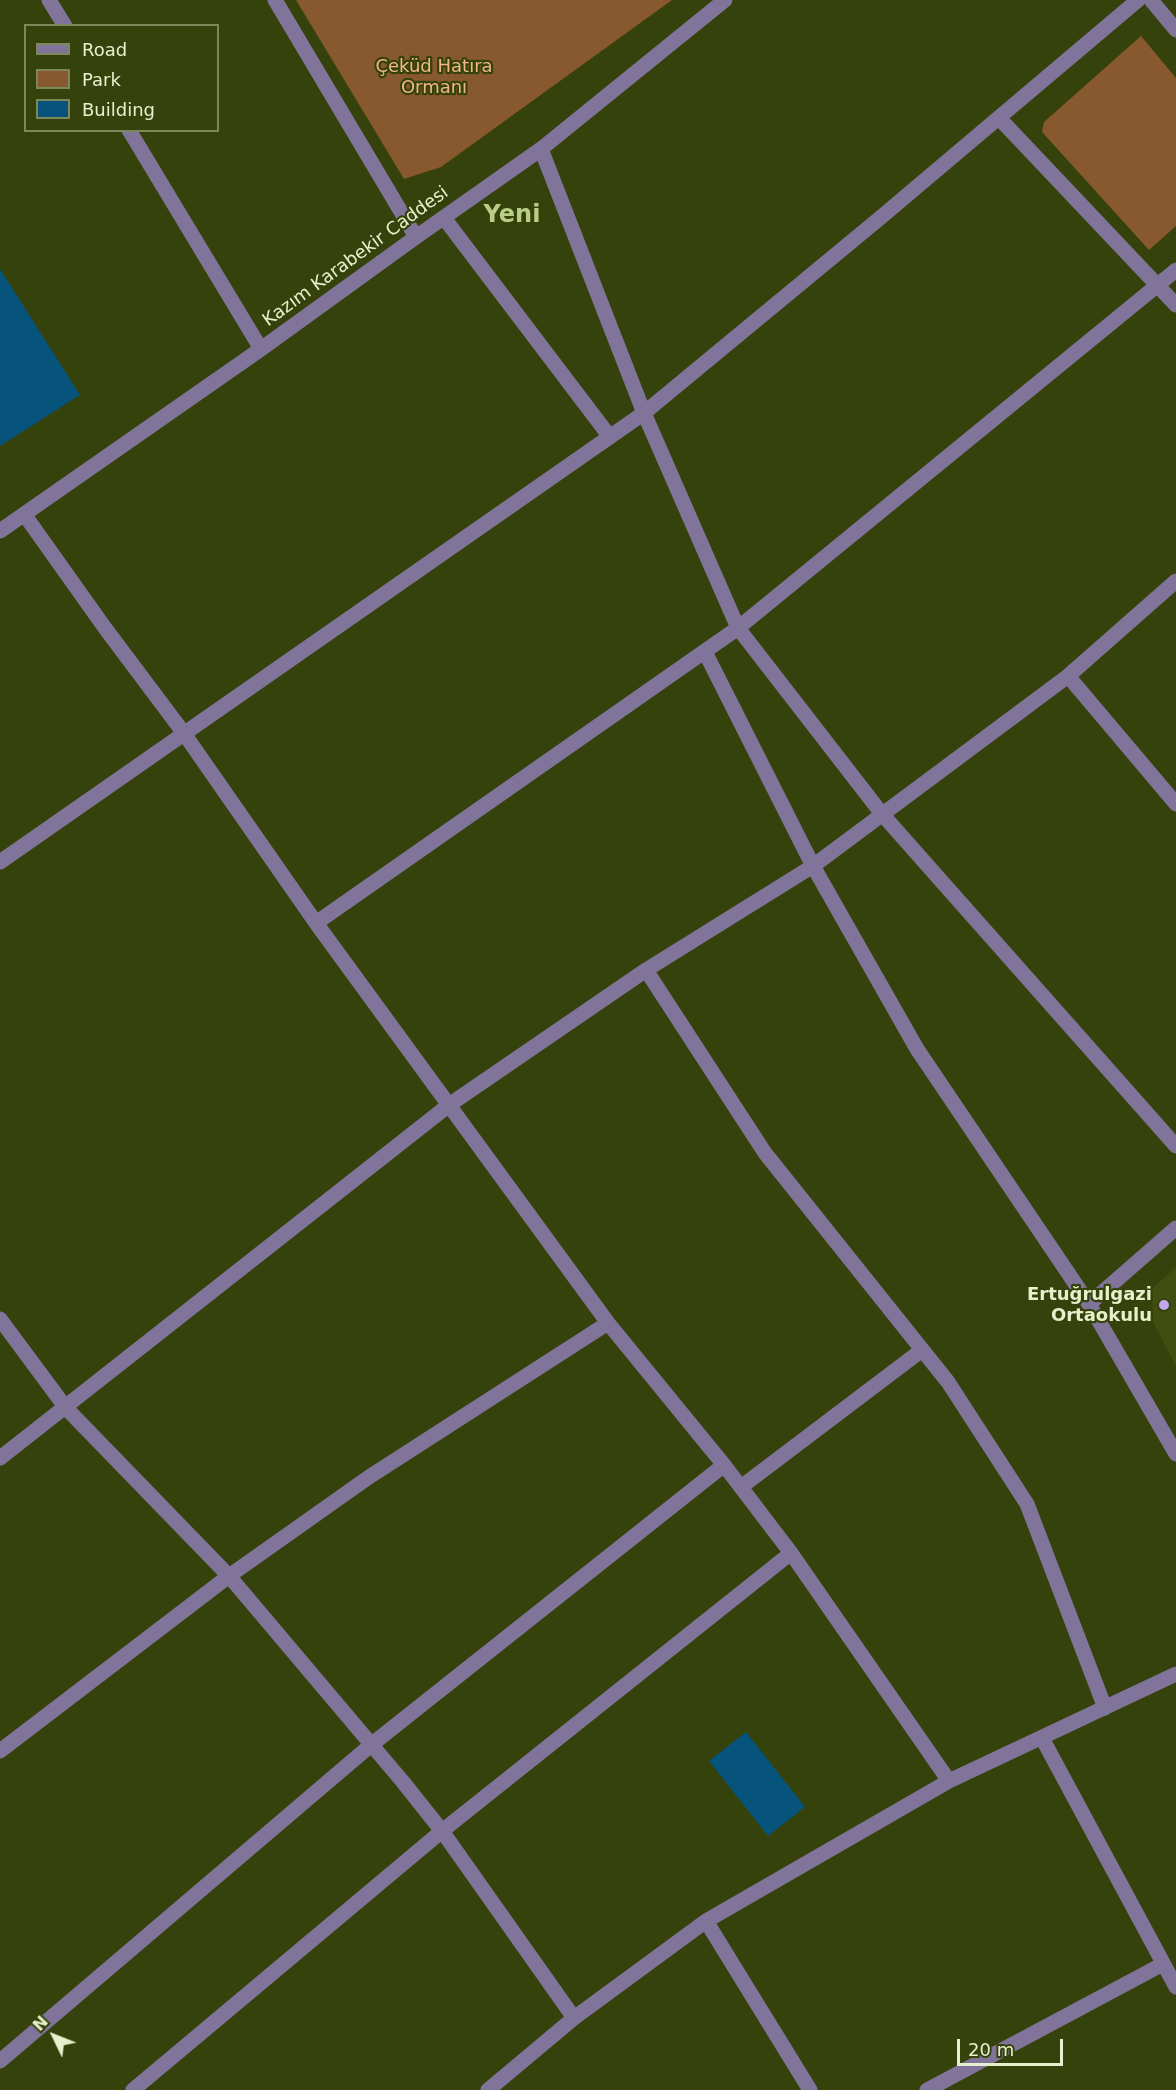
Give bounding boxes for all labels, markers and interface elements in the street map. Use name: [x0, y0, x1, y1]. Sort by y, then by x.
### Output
legend: [24, 24, 219, 132]
text: Road: [82, 39, 127, 60]
park label: Çeküd Hatıra Ormanı: [375, 56, 493, 98]
text: Park: [82, 69, 121, 90]
text: Building: [82, 99, 155, 120]
street label: Kazım Karabekir Caddesi: [259, 182, 453, 332]
district label: Yeni: [484, 202, 540, 230]
place label: Ertuğrulgazi Ortaokulu: [1027, 1284, 1152, 1326]
marker: Ertuğrulgazi Ortaokulu: [1157, 1298, 1171, 1312]
north arrow: [24, 2006, 84, 2066]
text: N: [29, 2012, 52, 2035]
scale bar: [960, 2027, 1066, 2065]
text: 20 m: [968, 2039, 1014, 2060]

